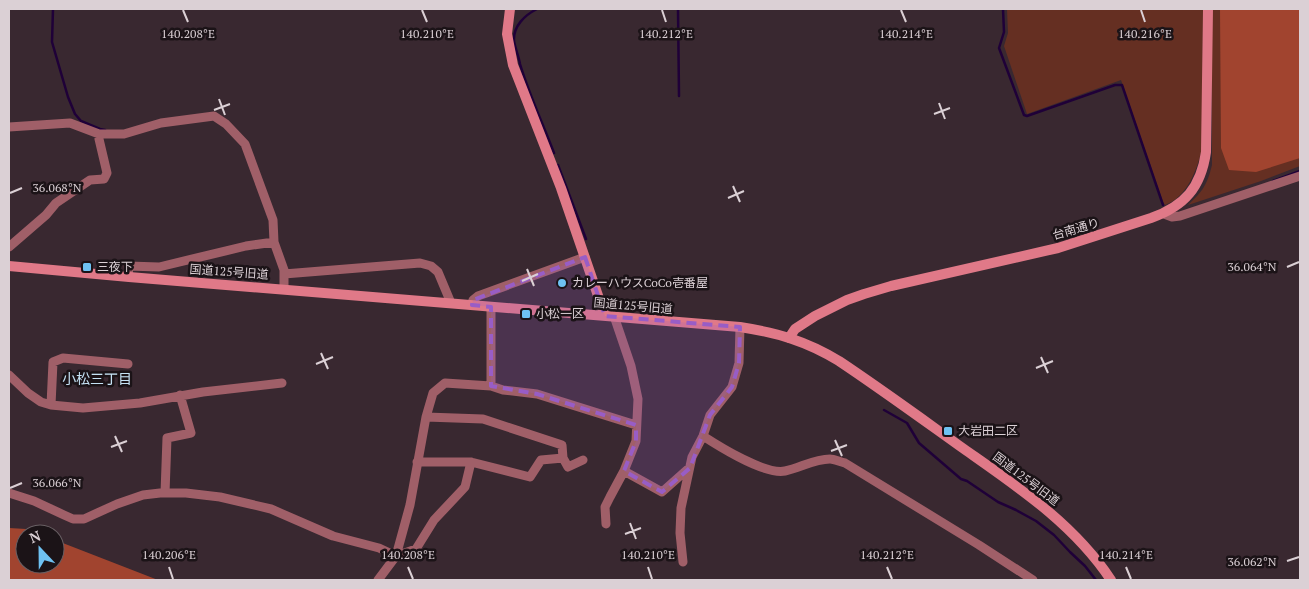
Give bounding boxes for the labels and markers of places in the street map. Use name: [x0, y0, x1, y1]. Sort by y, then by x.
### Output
place label: 三夜下: [97, 259, 133, 274]
marker: 三夜下: [81, 261, 93, 273]
place label: カレーハウスCoCo壱番屋: [572, 275, 708, 290]
marker: カレーハウスCoCo壱番屋: [556, 277, 568, 289]
place label: 小松一区: [536, 306, 584, 321]
marker: 小松一区: [520, 308, 532, 320]
place label: 大岩田二区: [958, 423, 1018, 438]
marker: 大岩田二区: [942, 425, 954, 437]

